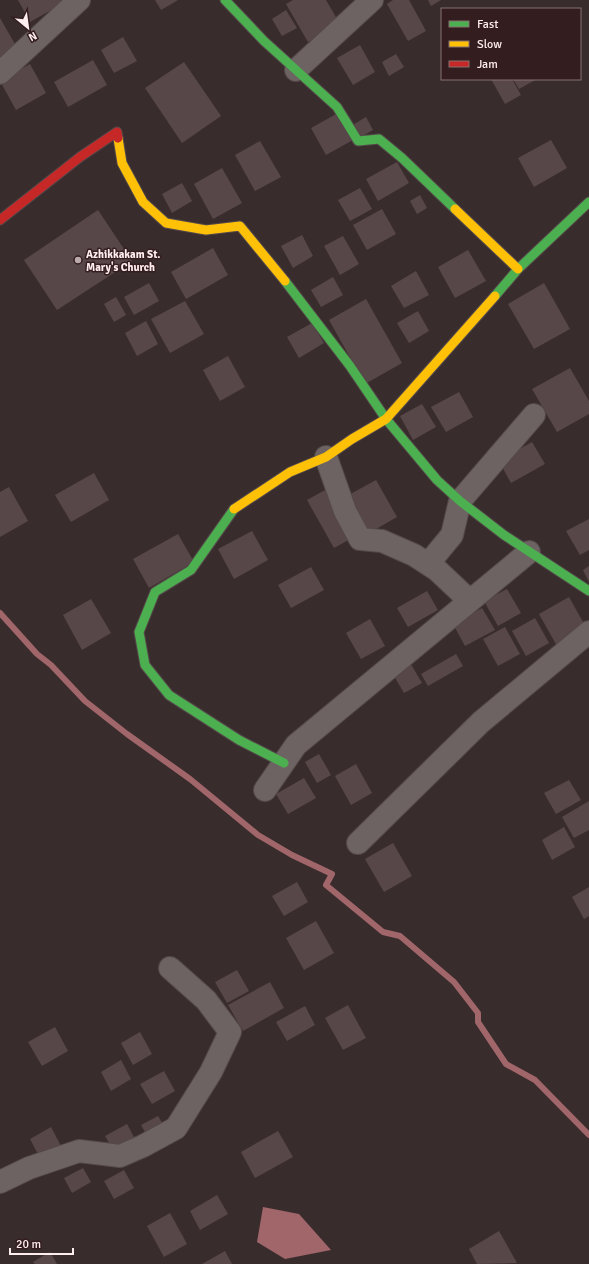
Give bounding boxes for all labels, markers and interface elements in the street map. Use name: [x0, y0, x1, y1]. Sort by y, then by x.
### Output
north arrow: [8, 8, 48, 48]
legend: [441, 8, 581, 80]
text: Fast: [477, 17, 498, 32]
text: N: [26, 29, 39, 44]
text: Slow: [477, 37, 502, 52]
text: Jam: [477, 57, 498, 72]
place label: Azhikkakam St. Mary's Church: [86, 248, 160, 274]
marker: Azhikkakam St. Mary's Church: [73, 255, 83, 265]
scale bar: [10, 1230, 73, 1256]
text: 20 m: [16, 1237, 41, 1252]

